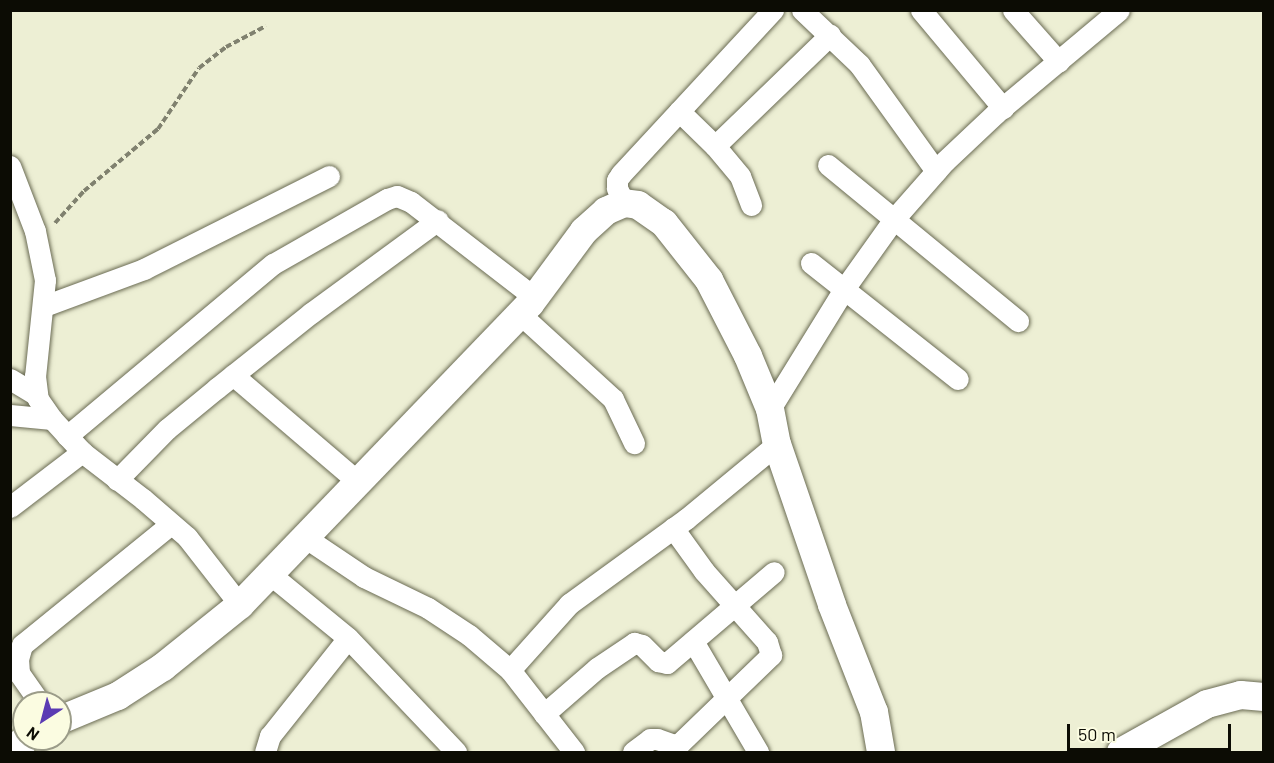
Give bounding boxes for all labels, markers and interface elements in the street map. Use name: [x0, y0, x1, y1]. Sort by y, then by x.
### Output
north arrow: [12, 691, 72, 751]
scale bar: [1070, 712, 1234, 750]
text: 50 m: [1078, 723, 1116, 745]
text: N: [22, 724, 42, 745]

